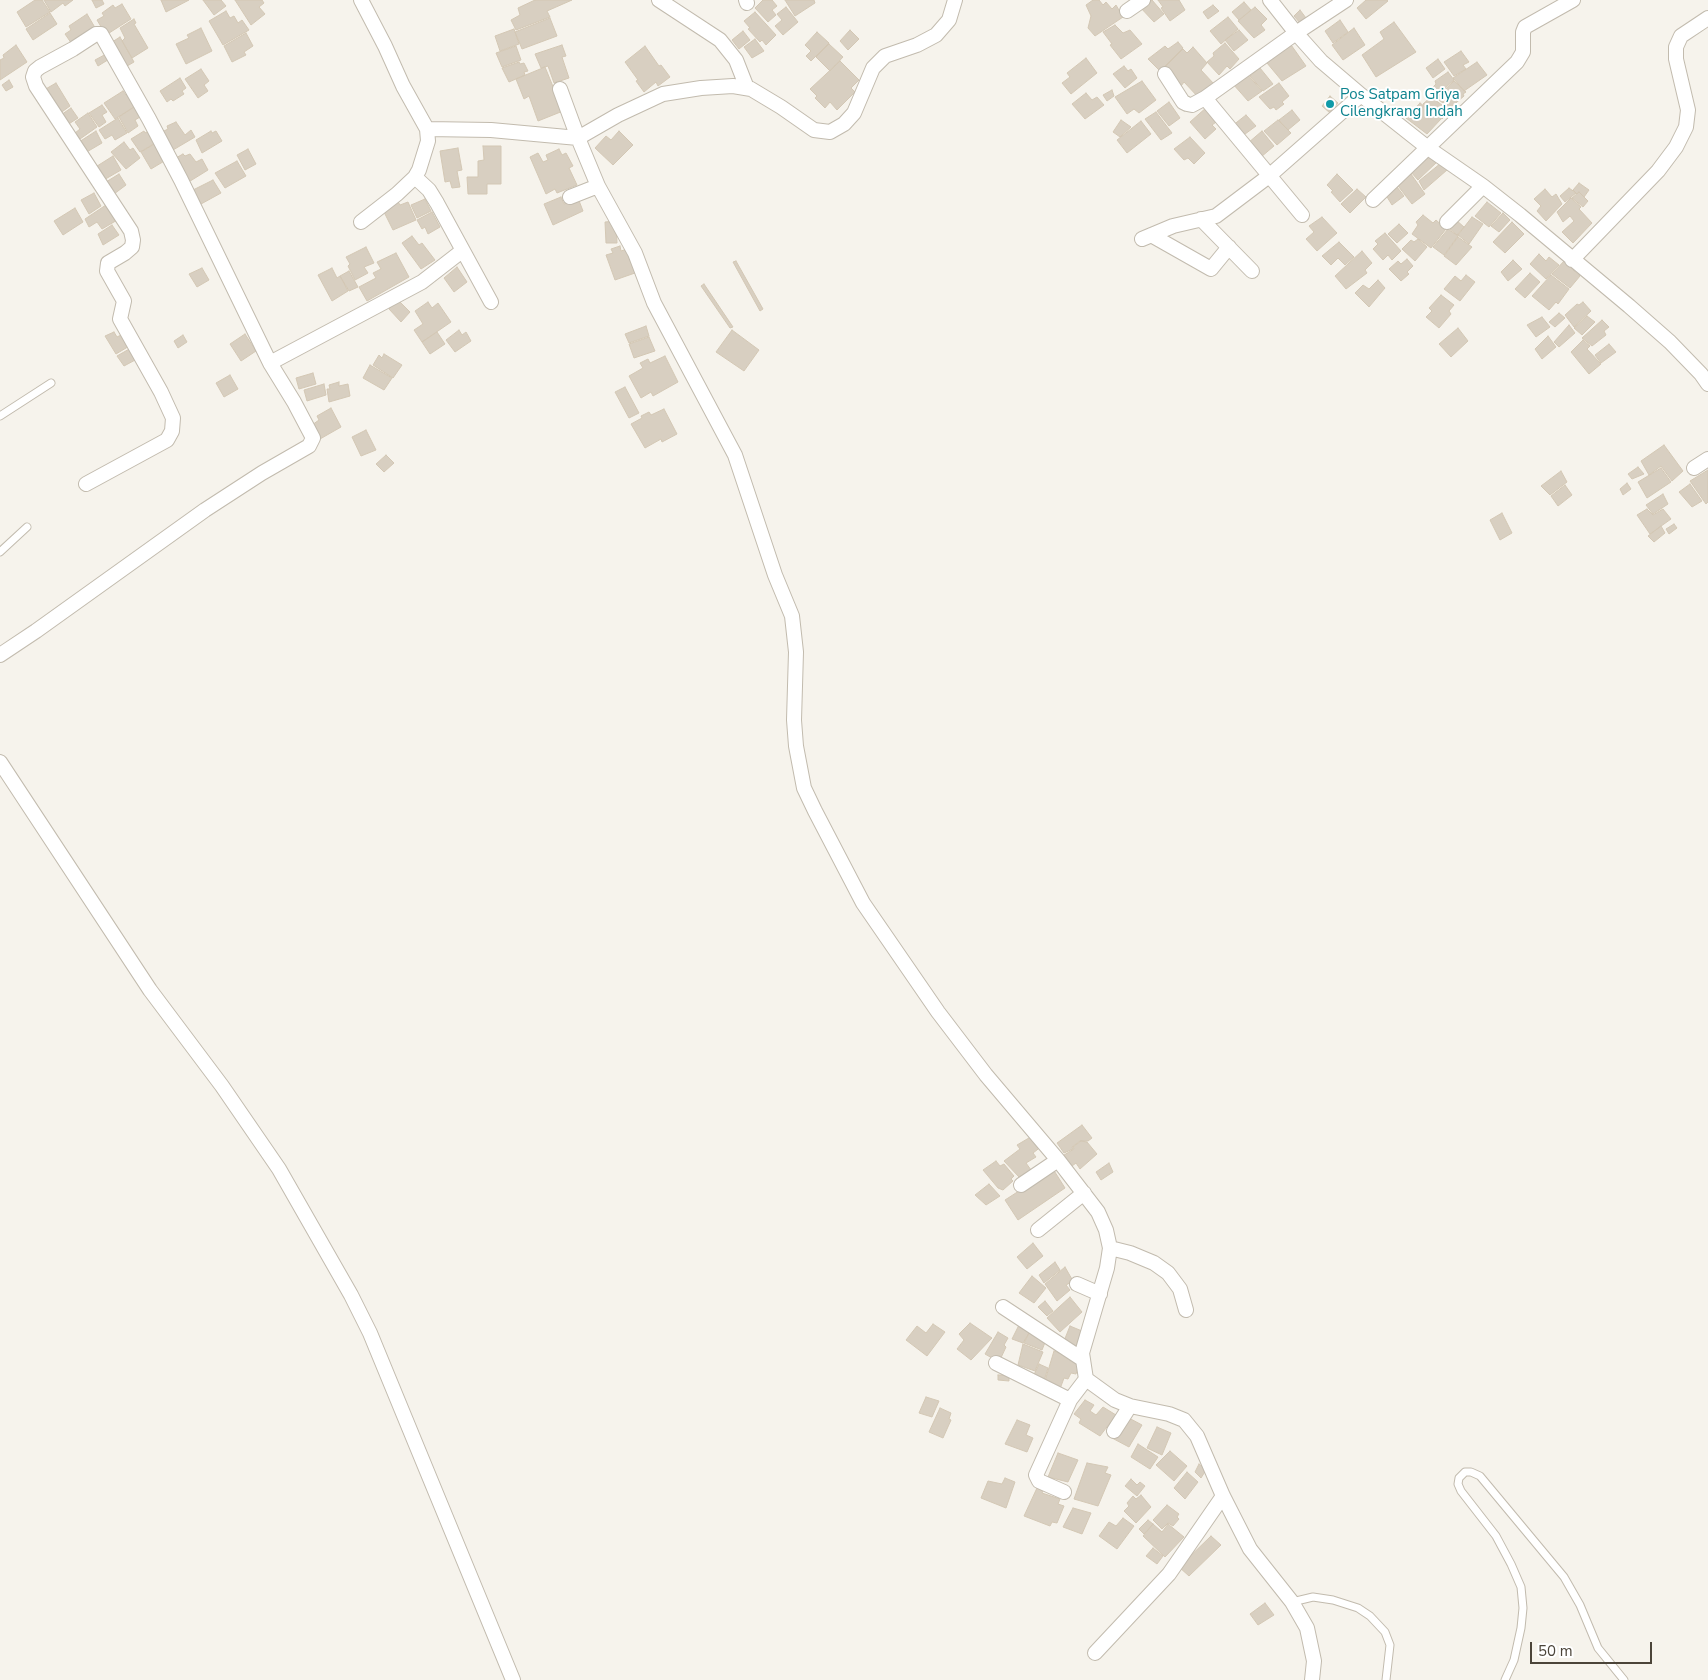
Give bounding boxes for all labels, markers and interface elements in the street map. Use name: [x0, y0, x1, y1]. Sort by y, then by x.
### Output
place label: Pos Satpam Griya Cilengkrang Indah: [1340, 86, 1463, 121]
marker: Pos Satpam Griya Cilengkrang Indah: [1324, 98, 1336, 110]
scale bar: [1533, 1632, 1656, 1664]
text: 50 m: [1538, 1641, 1573, 1661]

